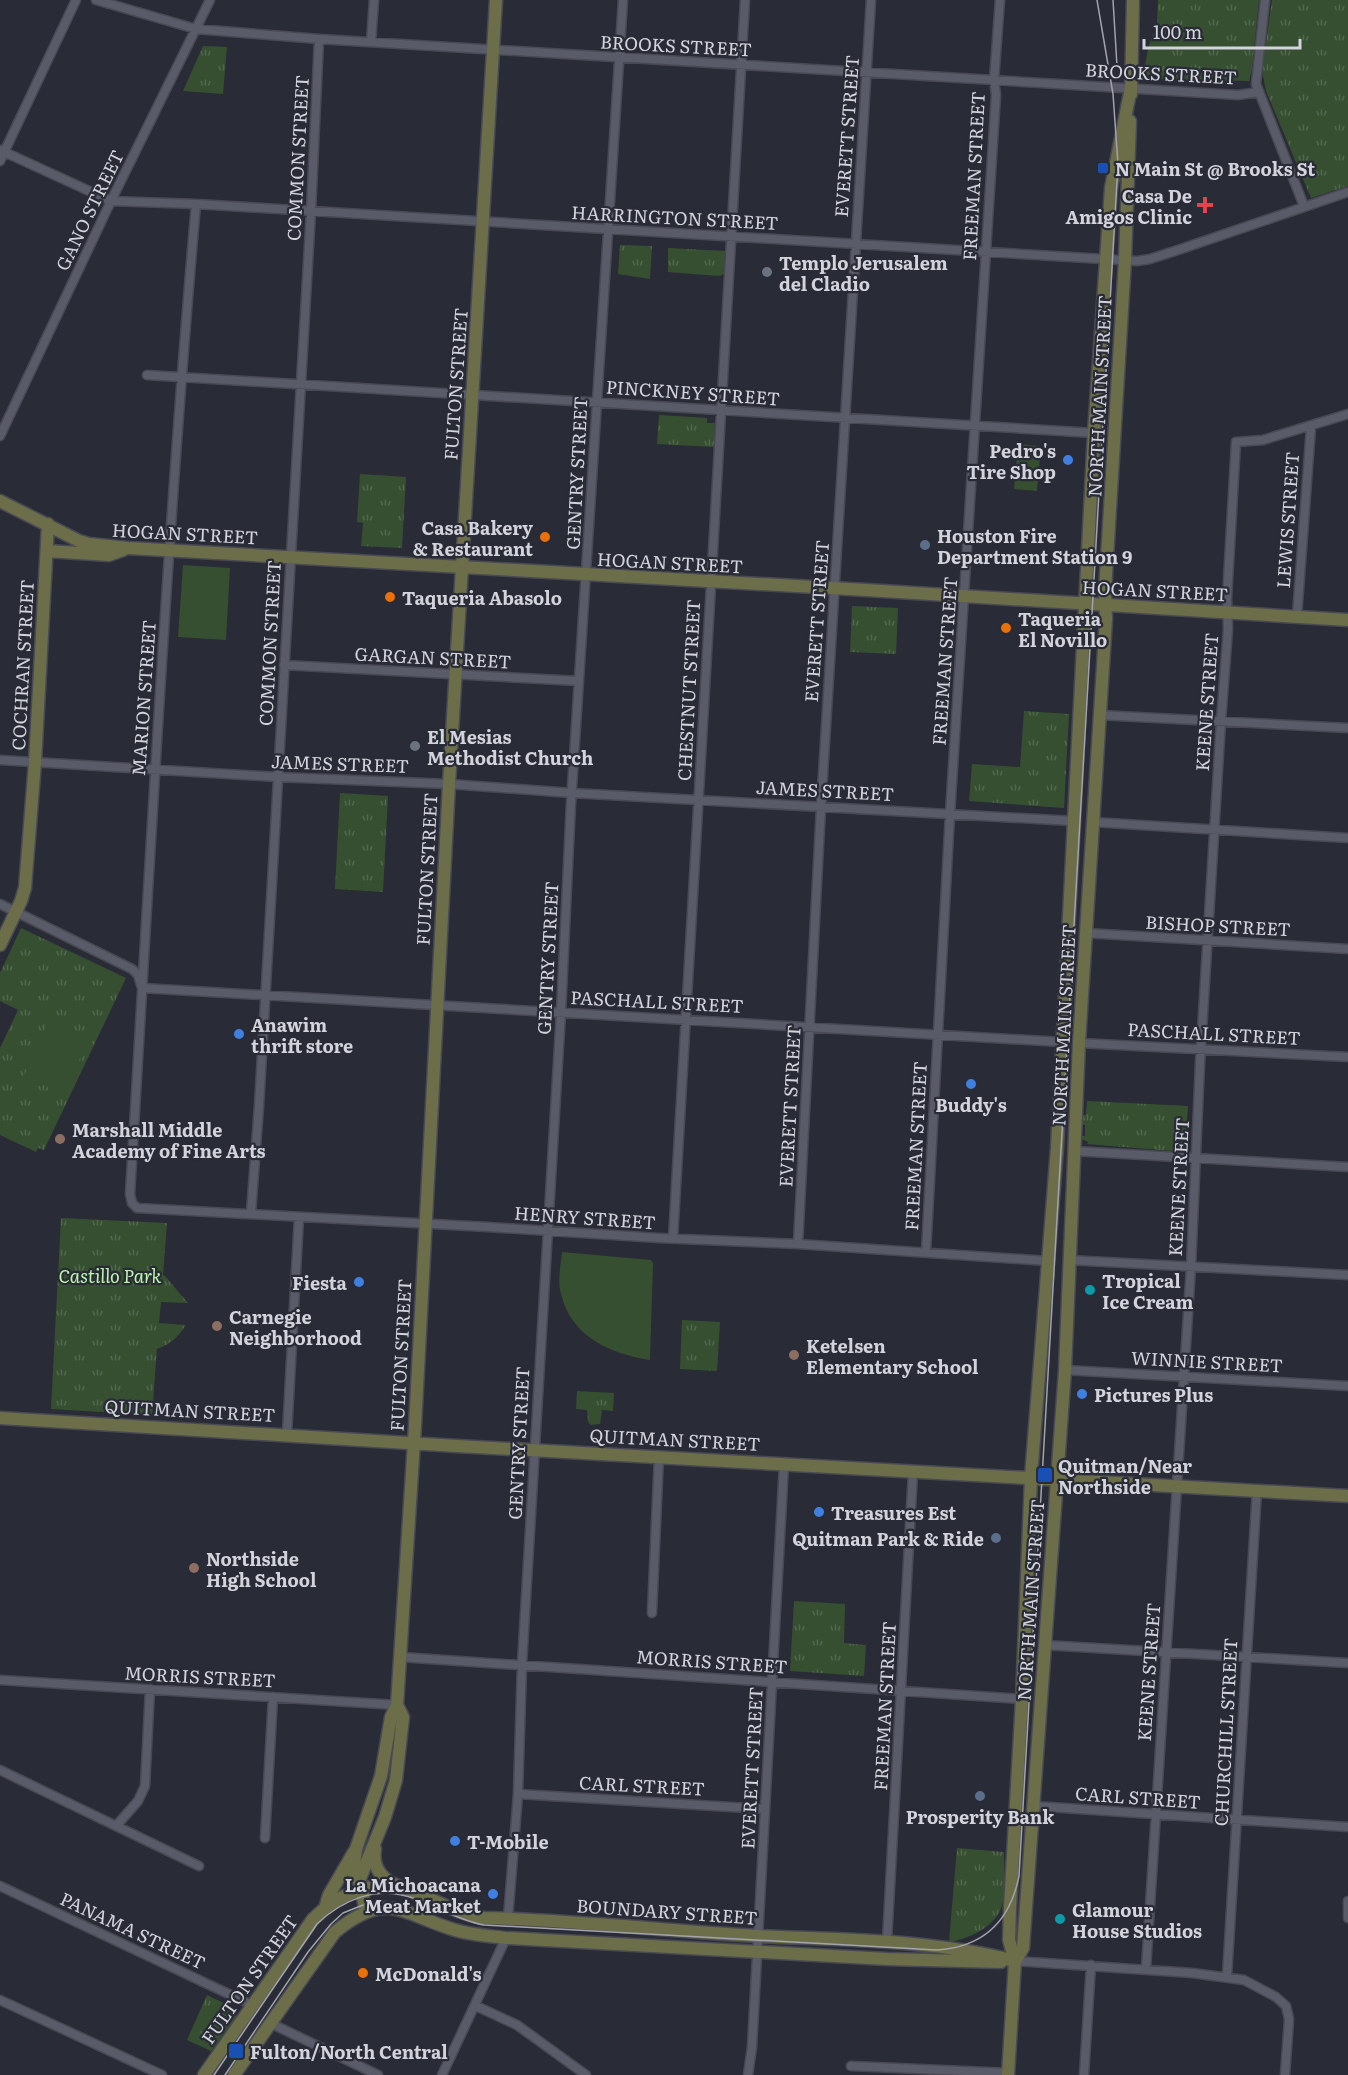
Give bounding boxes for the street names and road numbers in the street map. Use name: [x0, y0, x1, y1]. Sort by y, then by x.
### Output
street label: BROOKS STREET: [599, 28, 753, 62]
street label: EVERETT STREET: [827, 54, 865, 218]
street label: BROOKS STREET: [1084, 56, 1238, 90]
street label: COMMON STREET: [279, 74, 315, 242]
street label: FREEMAN STREET: [955, 91, 991, 261]
street label: GANO STREET: [48, 145, 130, 275]
street label: HARRINGTON STREET: [571, 198, 779, 236]
street label: NORTH MAIN STREET: [1080, 295, 1118, 497]
street label: FULTON STREET: [436, 307, 474, 461]
street label: PINCKNEY STREET: [605, 372, 781, 412]
street label: GENTRY STREET: [559, 396, 593, 550]
street label: LEWIS STREET: [1269, 451, 1305, 589]
street label: HOGAN STREET: [111, 516, 259, 550]
street label: EVERETT STREET: [797, 539, 835, 703]
street label: HOGAN STREET: [596, 545, 744, 579]
street label: COMMON STREET: [251, 559, 287, 727]
street label: HOGAN STREET: [1081, 573, 1229, 607]
street label: FREEMAN STREET: [925, 576, 963, 746]
street label: COCHRAN STREET: [4, 579, 40, 751]
street label: CHESTNUT STREET: [670, 599, 706, 781]
street label: MARION STREET: [124, 619, 162, 777]
street label: KEENE STREET: [1188, 632, 1224, 772]
street label: GARGAN STREET: [354, 639, 512, 675]
street label: JAMES STREET: [270, 747, 410, 779]
street label: JAMES STREET: [755, 773, 895, 807]
street label: FULTON STREET: [409, 792, 443, 946]
street label: GENTRY STREET: [530, 881, 564, 1035]
street label: BISHOP STREET: [1145, 908, 1291, 942]
street label: NORTH MAIN STREET: [1044, 924, 1082, 1126]
street label: PASCHALL STREET: [570, 983, 744, 1019]
street label: PASCHALL STREET: [1127, 1015, 1301, 1051]
street label: EVERETT STREET: [771, 1024, 807, 1188]
street label: FREEMAN STREET: [897, 1061, 933, 1231]
street label: KEENE STREET: [1161, 1117, 1195, 1257]
street label: HENRY STREET: [513, 1199, 657, 1235]
street label: FULTON STREET: [383, 1278, 417, 1432]
street label: WINNIE STREET: [1130, 1344, 1284, 1378]
street label: GENTRY STREET: [501, 1366, 535, 1520]
street label: QUITMAN STREET: [104, 1392, 276, 1428]
street label: QUITMAN STREET: [589, 1421, 761, 1457]
street label: NORTH MAIN STREET: [1009, 1498, 1051, 1702]
street label: KEENE STREET: [1130, 1602, 1166, 1742]
street label: FREEMAN STREET: [866, 1621, 902, 1791]
street label: CHURCHILL STREET: [1207, 1637, 1243, 1827]
street label: MORRIS STREET: [635, 1642, 789, 1680]
street label: MORRIS STREET: [124, 1659, 276, 1693]
street label: EVERETT STREET: [733, 1686, 769, 1850]
street label: CARL STREET: [578, 1768, 706, 1802]
street label: CARL STREET: [1074, 1779, 1202, 1815]
street label: PANAMA STREET: [56, 1884, 210, 1976]
street label: BOUNDARY STREET: [576, 1891, 758, 1931]
street label: FULTON STREET: [194, 1909, 304, 2049]

